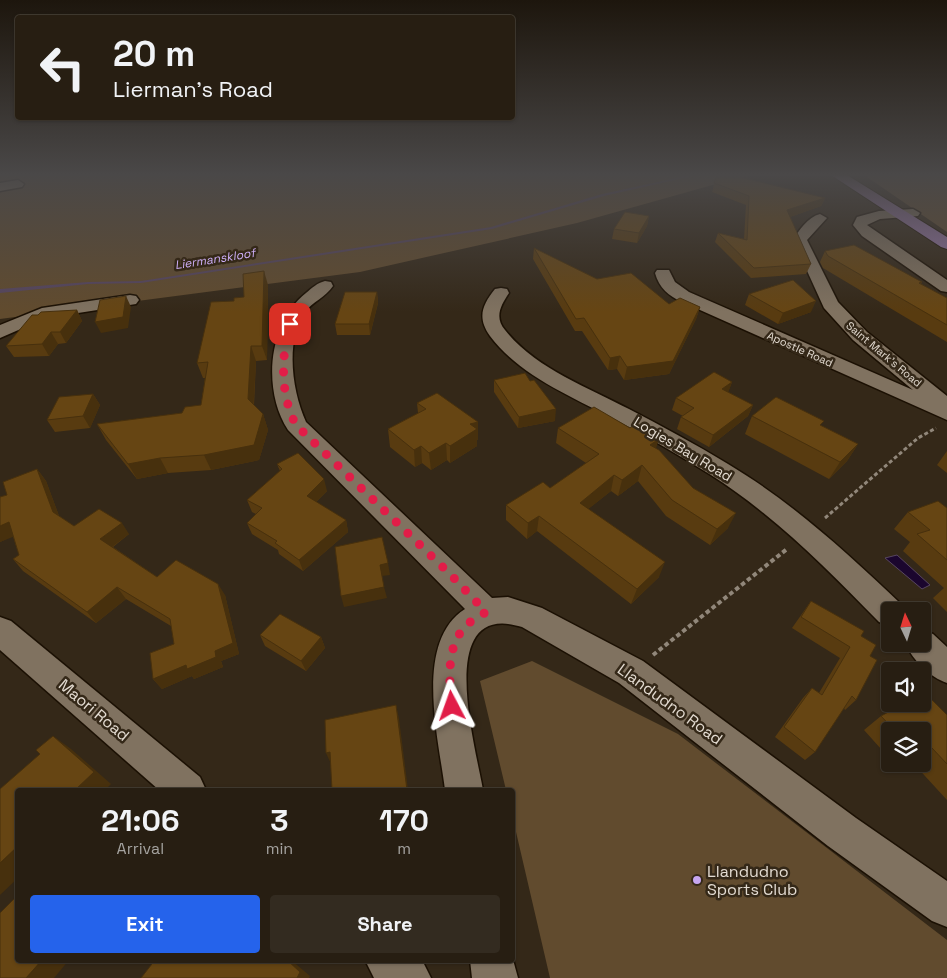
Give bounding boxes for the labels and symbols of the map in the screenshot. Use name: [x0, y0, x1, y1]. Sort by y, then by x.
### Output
water label: Liermanskloof: [174, 244, 258, 273]
pin: [269, 303, 311, 345]
street label: Saint Mark's Road: [843, 318, 925, 390]
street label: Apostle Road: [765, 328, 835, 370]
street label: Logies Bay Road: [631, 413, 735, 485]
north arrow: [881, 602, 931, 652]
street label: Llandudno Road: [613, 659, 727, 749]
street label: Maori Road: [54, 674, 134, 746]
position arrow: [425, 679, 477, 731]
place label: Llandudno Sports Club: [707, 861, 797, 900]
marker: Llandudno Sports Club: [691, 874, 703, 886]

